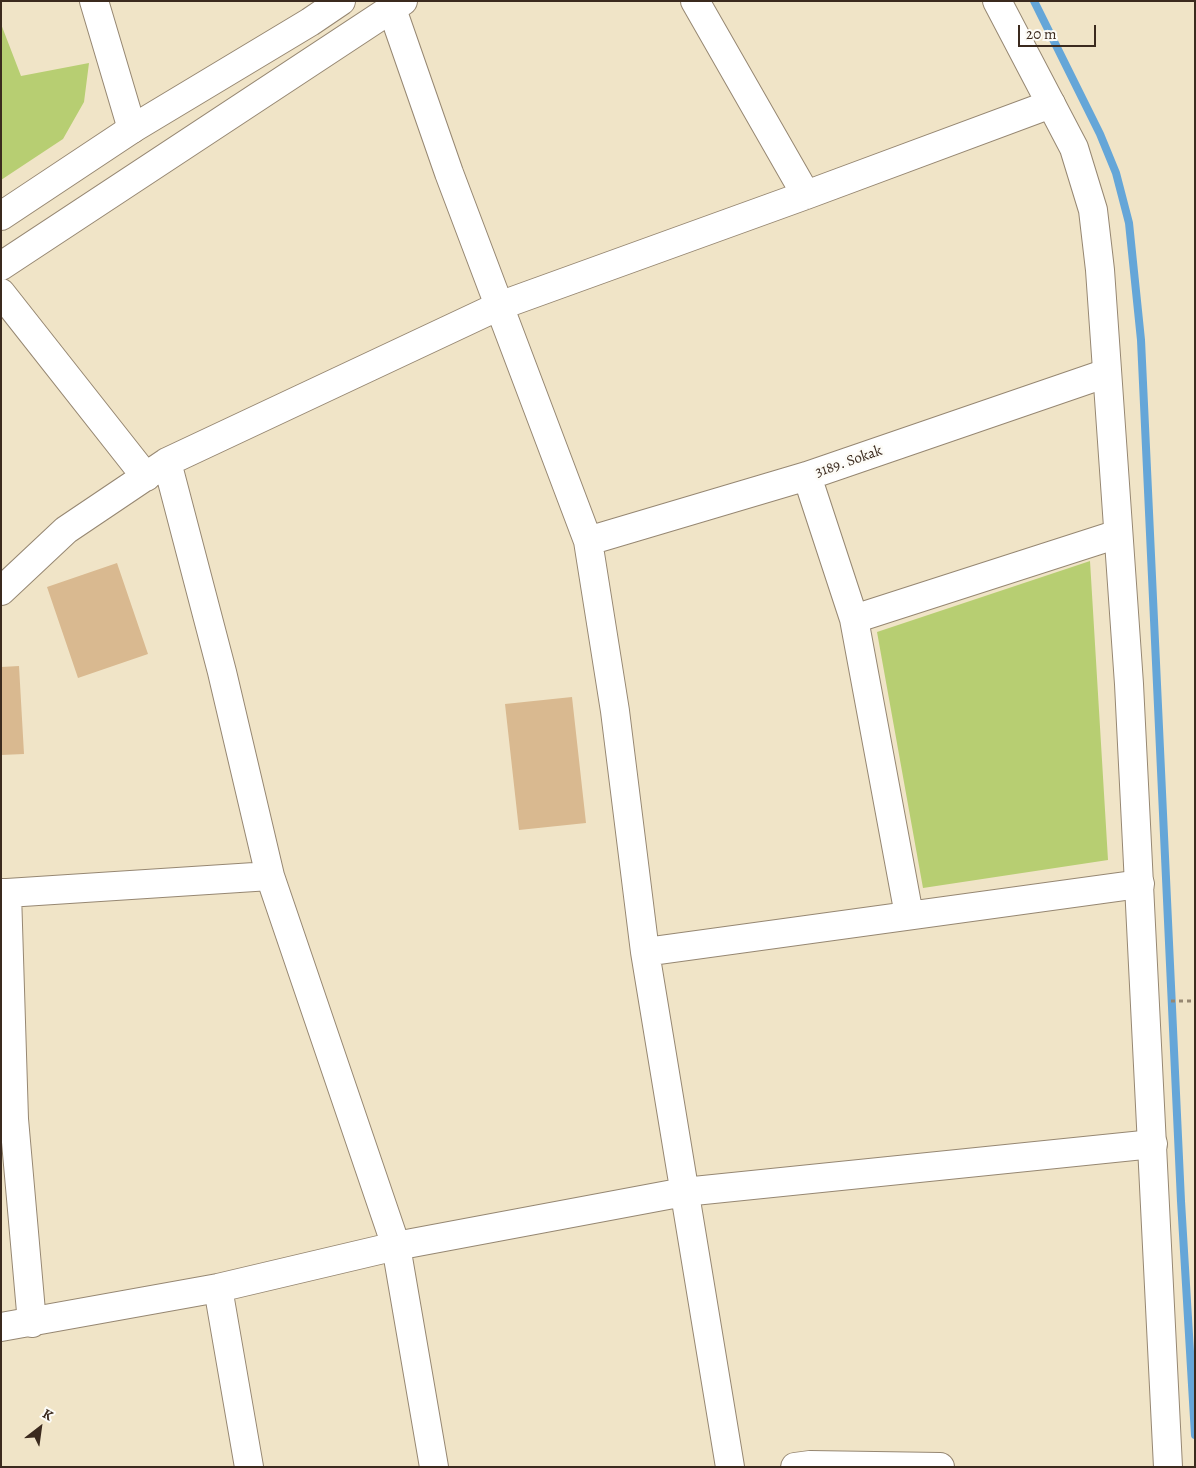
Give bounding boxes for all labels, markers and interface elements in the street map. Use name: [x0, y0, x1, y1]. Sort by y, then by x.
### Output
scale bar: [1021, 15, 1098, 47]
text: 20 m: [1026, 24, 1057, 44]
street label: 3189. Sokak: [813, 442, 885, 482]
north arrow: [15, 1403, 65, 1453]
text: K: [39, 1404, 56, 1425]

